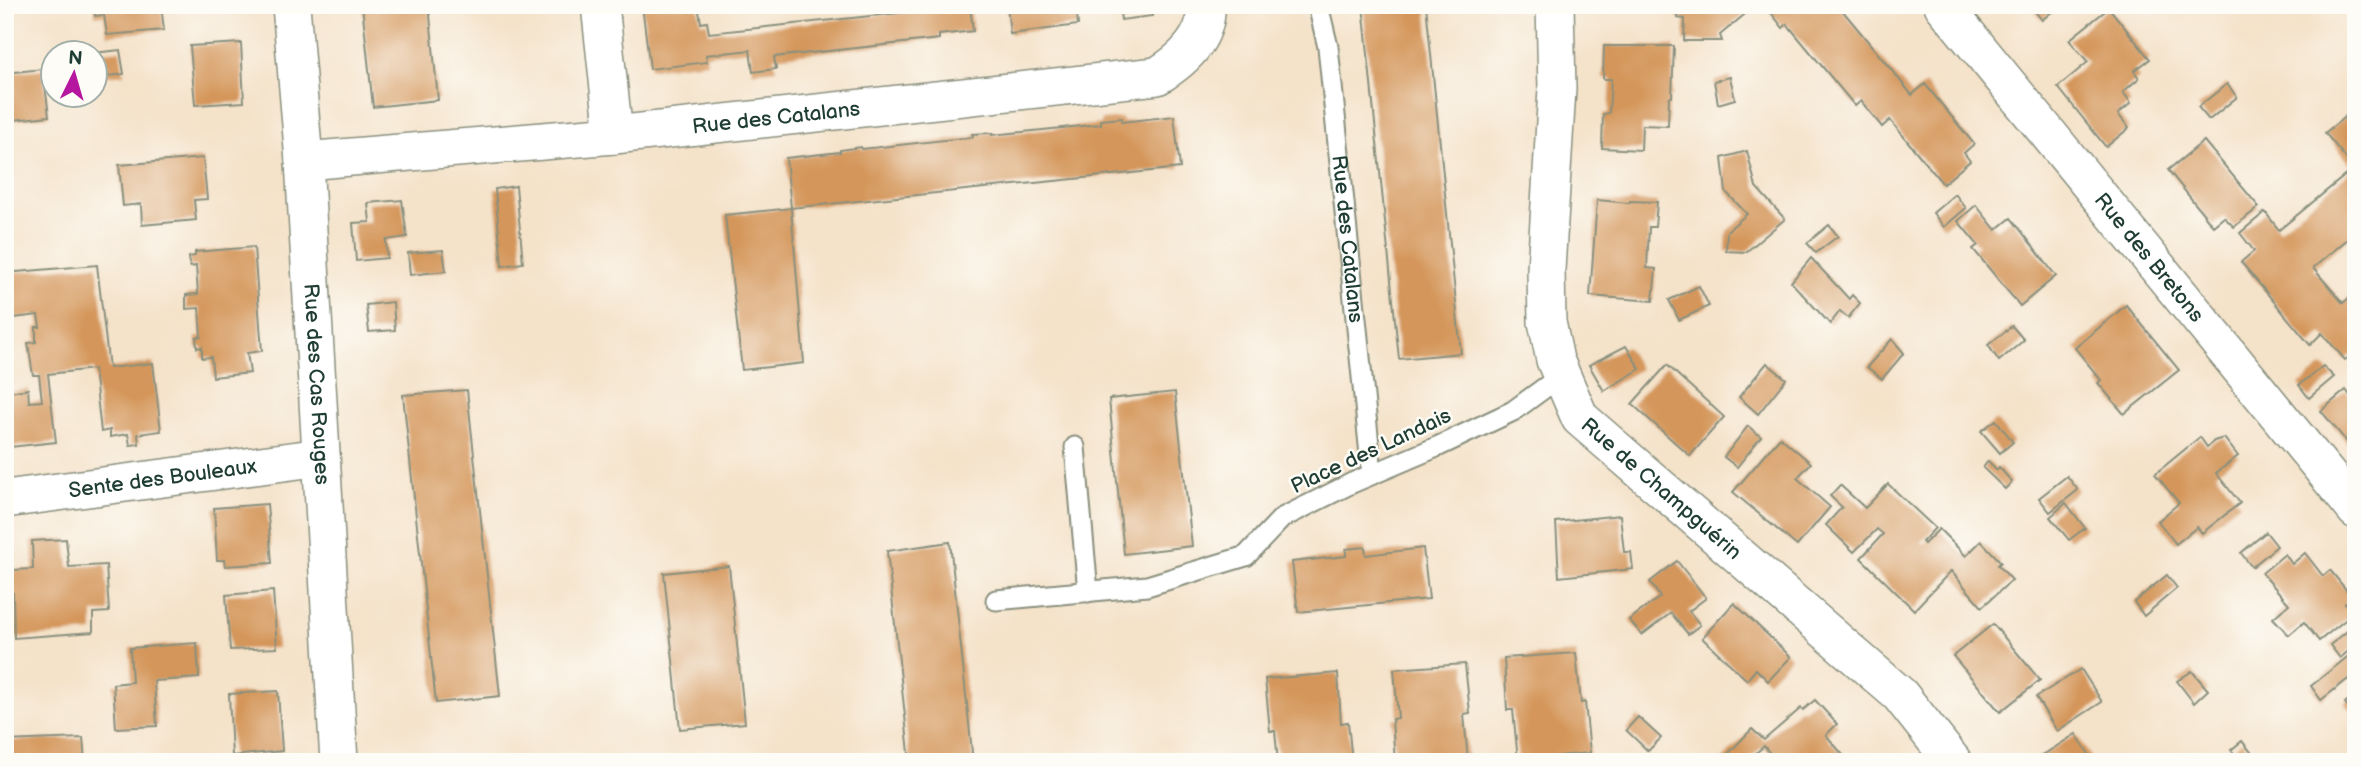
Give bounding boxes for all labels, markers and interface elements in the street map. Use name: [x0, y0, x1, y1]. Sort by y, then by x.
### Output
north arrow: [38, 38, 108, 108]
text: N: [67, 46, 83, 71]
street label: Rue des Catalans: [691, 96, 861, 139]
street label: Rue des Catalans: [1327, 154, 1369, 324]
street label: Rue des Bretons: [2089, 188, 2210, 327]
street label: Rue des Cas Rouges: [299, 283, 335, 485]
street label: Place des Landais: [1287, 403, 1455, 499]
street label: Rue de Champguérin: [1576, 412, 1747, 565]
street label: Sente des Bouleaux: [67, 453, 259, 503]

